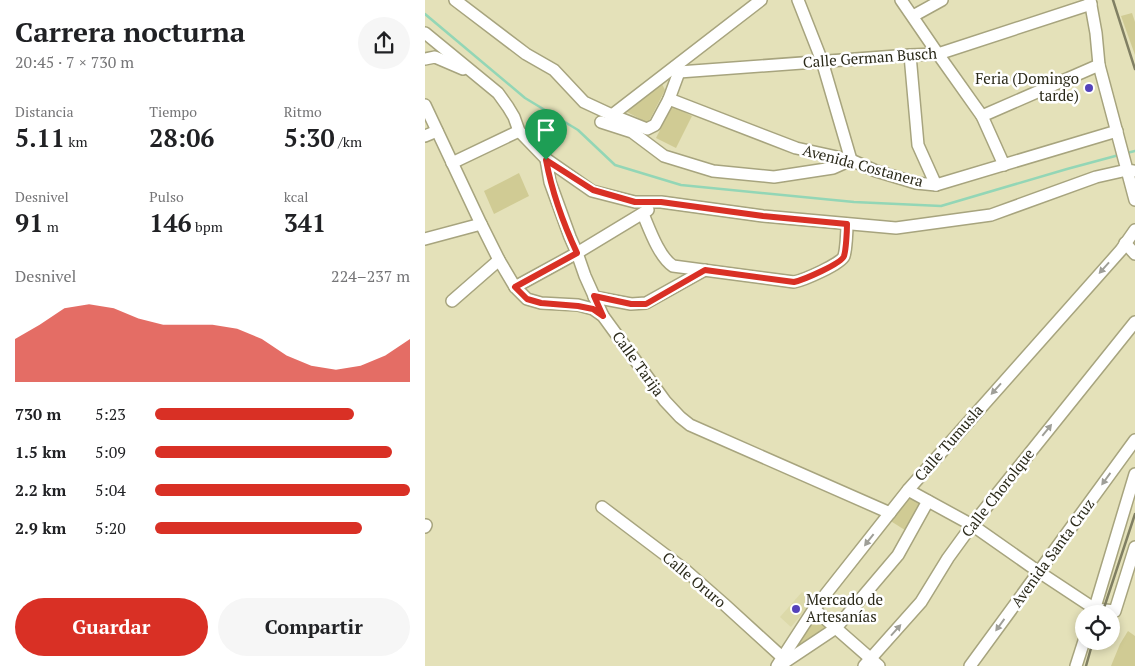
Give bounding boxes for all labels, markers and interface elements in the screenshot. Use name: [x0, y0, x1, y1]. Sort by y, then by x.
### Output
text: Carrera nocturna: [15, 13, 245, 50]
button: share: [358, 17, 410, 69]
street label: Calle German Busch: [802, 42, 938, 72]
text: 20:45 · 7 × 730 m: [15, 51, 134, 73]
place label: Feria (Domingo tarde): [975, 68, 1079, 105]
marker: Feria (Domingo tarde): [1083, 82, 1095, 94]
text: Distancia: [15, 102, 74, 121]
text: Tiempo: [149, 102, 197, 121]
text: Ritmo: [284, 102, 322, 121]
pin: [525, 109, 567, 160]
icon: arrive: [532, 116, 560, 144]
text: 5.11: [15, 121, 65, 154]
text: 28:06: [149, 121, 214, 154]
text: 5:30: [284, 121, 335, 154]
text: km: [65, 132, 88, 151]
text: /km: [335, 132, 362, 151]
street label: Avenida Costanera: [801, 139, 926, 191]
text: Desnivel: [15, 187, 69, 206]
text: Pulso: [149, 187, 184, 206]
text: kcal: [284, 187, 309, 206]
text: 91: [15, 206, 43, 239]
text: 146: [149, 206, 192, 239]
text: 341: [284, 206, 326, 239]
text: m: [43, 217, 59, 236]
text: bpm: [192, 217, 223, 236]
one-way arrow: [1099, 261, 1110, 274]
text: Desnivel: [15, 265, 76, 287]
text: 224–237 m: [331, 265, 410, 287]
street label: Calle Tarija: [608, 327, 669, 400]
one-way arrow: [991, 383, 1002, 396]
street label: Calle Tumusla: [910, 400, 987, 485]
text: 730 m: [15, 403, 61, 425]
text: 5:23: [95, 403, 126, 425]
one-way arrow: [1041, 424, 1052, 437]
text: 1.5 km: [15, 441, 66, 463]
text: 5:09: [95, 441, 126, 463]
street label: Calle Chorolque: [956, 444, 1038, 541]
one-way arrow: [1101, 472, 1111, 486]
text: 2.2 km: [15, 479, 66, 501]
text: 5:04: [95, 479, 126, 501]
street label: Avenida Santa Cruz: [1006, 494, 1098, 611]
text: 2.9 km: [15, 517, 66, 539]
text: 5:20: [95, 517, 126, 539]
one-way arrow: [863, 533, 874, 546]
street label: Calle Oruro: [659, 547, 731, 612]
place label: Mercado de Artesanías: [806, 589, 883, 626]
button: Guardar: [15, 598, 208, 656]
button: Compartir: [218, 598, 410, 656]
marker: Mercado de Artesanías: [790, 603, 802, 615]
map controls: [1075, 605, 1120, 650]
button: locate: [1075, 605, 1120, 650]
one-way arrow: [995, 618, 1005, 632]
one-way arrow: [891, 623, 902, 636]

